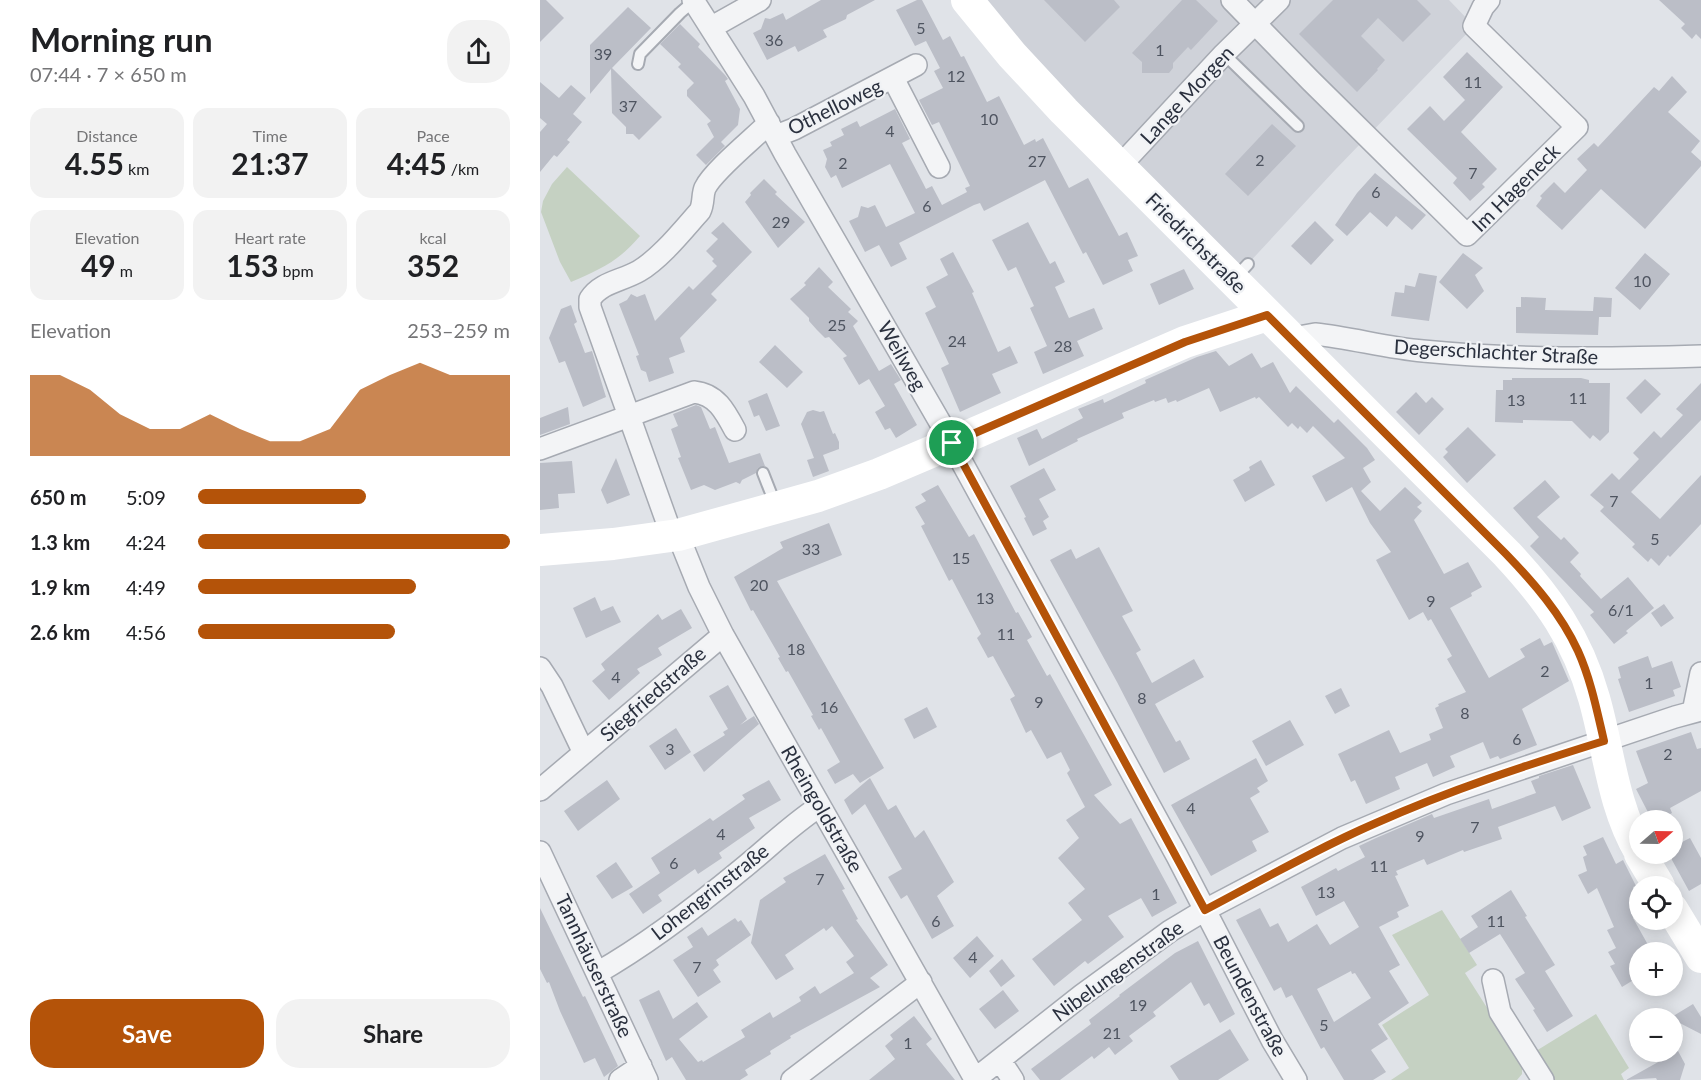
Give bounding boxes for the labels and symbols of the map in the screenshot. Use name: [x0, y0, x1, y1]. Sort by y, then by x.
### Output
house number: 5: [916, 18, 926, 37]
house number: 36: [765, 30, 783, 49]
street label: Lange Morgen: [1135, 40, 1238, 149]
house number: 1: [1155, 40, 1165, 59]
house number: 39: [594, 44, 612, 63]
house number: 12: [947, 66, 965, 85]
house number: 11: [1464, 72, 1482, 91]
street label: Othelloweg: [783, 73, 886, 139]
house number: 37: [619, 96, 637, 115]
house number: 10: [980, 109, 998, 128]
house number: 4: [885, 121, 895, 140]
street label: Im Hageneck: [1466, 138, 1565, 236]
house number: 2: [1255, 150, 1265, 169]
house number: 27: [1028, 151, 1046, 170]
house number: 2: [838, 153, 848, 172]
house number: 7: [1468, 163, 1478, 182]
house number: 6: [1371, 182, 1381, 201]
street label: Friedrichstraße: [1142, 187, 1252, 297]
house number: 6: [922, 196, 932, 215]
house number: 29: [772, 212, 790, 231]
house number: 10: [1633, 271, 1651, 290]
house number: 25: [828, 315, 846, 334]
street label: Weilweg: [873, 317, 932, 394]
house number: 24: [948, 331, 966, 350]
street label: Degerschlachter Straße: [1393, 334, 1599, 368]
house number: 28: [1054, 336, 1072, 355]
house number: 11: [1569, 388, 1587, 407]
house number: 13: [1507, 390, 1525, 409]
pin: [926, 417, 977, 468]
house number: 7: [1609, 491, 1619, 510]
house number: 5: [1650, 529, 1660, 548]
house number: 33: [802, 539, 820, 558]
house number: 15: [952, 548, 970, 567]
house number: 20: [750, 575, 768, 594]
house number: 13: [976, 588, 994, 607]
house number: 9: [1426, 591, 1436, 610]
house number: 6/1: [1608, 600, 1634, 619]
house number: 11: [997, 624, 1015, 643]
house number: 18: [787, 639, 805, 658]
street label: Siegfriedstraße: [595, 641, 710, 746]
house number: 2: [1540, 661, 1550, 680]
house number: 4: [611, 667, 621, 686]
house number: 1: [1644, 673, 1654, 692]
house number: 8: [1137, 688, 1147, 707]
house number: 9: [1034, 692, 1044, 711]
house number: 16: [820, 697, 838, 716]
house number: 8: [1460, 703, 1470, 722]
house number: 6: [1512, 729, 1522, 748]
house number: 3: [665, 739, 675, 758]
street label: Rheingoldstraße: [777, 741, 869, 876]
house number: 2: [1663, 744, 1673, 763]
house number: 4: [1186, 798, 1196, 817]
north arrow: [1629, 810, 1683, 864]
house number: 7: [1470, 817, 1480, 836]
house number: 4: [716, 824, 726, 843]
house number: 9: [1415, 826, 1425, 845]
street label: Lohengrinstraße: [646, 838, 773, 945]
house number: 6: [669, 853, 679, 872]
house number: 11: [1370, 856, 1388, 875]
house number: 7: [815, 869, 825, 888]
house number: 13: [1317, 882, 1335, 901]
house number: 1: [1151, 884, 1161, 903]
street label: Tannhäuserstraße: [551, 890, 639, 1041]
house number: 6: [931, 911, 941, 930]
house number: 11: [1487, 911, 1505, 930]
street label: Nibelungenstraße: [1047, 915, 1187, 1026]
street label: Beundenstraße: [1209, 931, 1293, 1060]
house number: 4: [968, 947, 978, 966]
house number: 7: [692, 957, 702, 976]
house number: 19: [1129, 995, 1147, 1014]
house number: 5: [1319, 1015, 1329, 1034]
house number: 21: [1103, 1023, 1121, 1042]
house number: 1: [903, 1033, 913, 1052]

